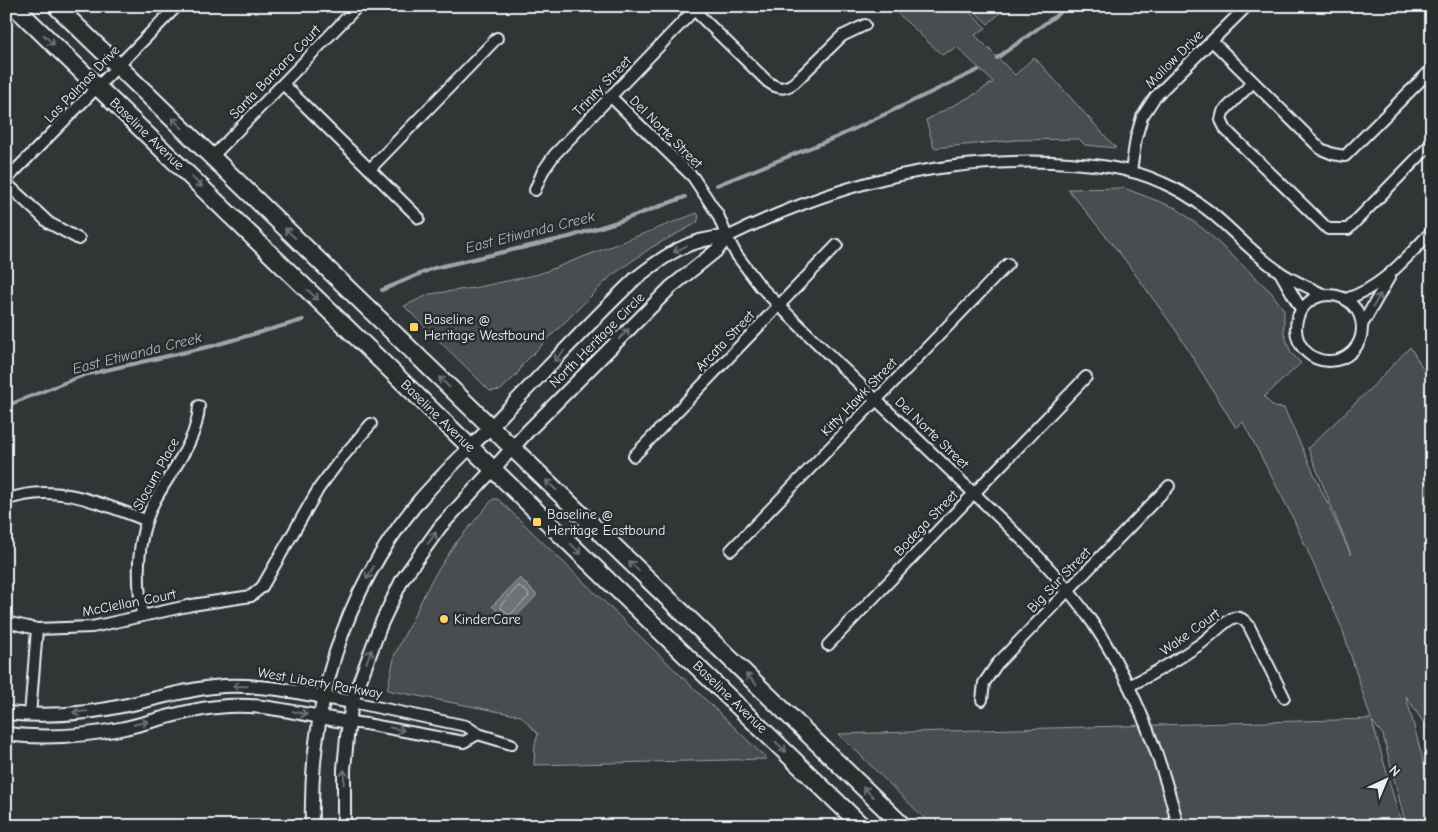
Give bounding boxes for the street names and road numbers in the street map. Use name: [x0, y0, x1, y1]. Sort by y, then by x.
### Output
street label: Santa Barbara Court: [226, 21, 325, 123]
street label: Mallow Drive: [1141, 26, 1207, 92]
street label: Las Palmas Drive: [41, 42, 123, 126]
street label: Trinity Street: [569, 52, 636, 120]
street label: Del Norte Street: [626, 92, 707, 173]
street label: Baseline Avenue: [106, 94, 188, 174]
street label: North Heritage Circle: [546, 289, 648, 391]
street label: Arcata Street: [692, 306, 759, 375]
street label: Kitty Hawk Street: [817, 354, 901, 440]
street label: Baseline Avenue: [397, 376, 479, 456]
street label: Del Norte Street: [892, 394, 973, 473]
street label: Slocum Place: [129, 435, 183, 513]
street label: Bodega Street: [890, 486, 962, 559]
street label: Big Sur Street: [1024, 543, 1095, 616]
street label: McClellan Court: [80, 585, 179, 620]
street label: Wake Court: [1157, 604, 1224, 659]
street label: Baseline Avenue: [689, 657, 771, 737]
street label: West Liberty Parkway: [256, 664, 384, 702]

